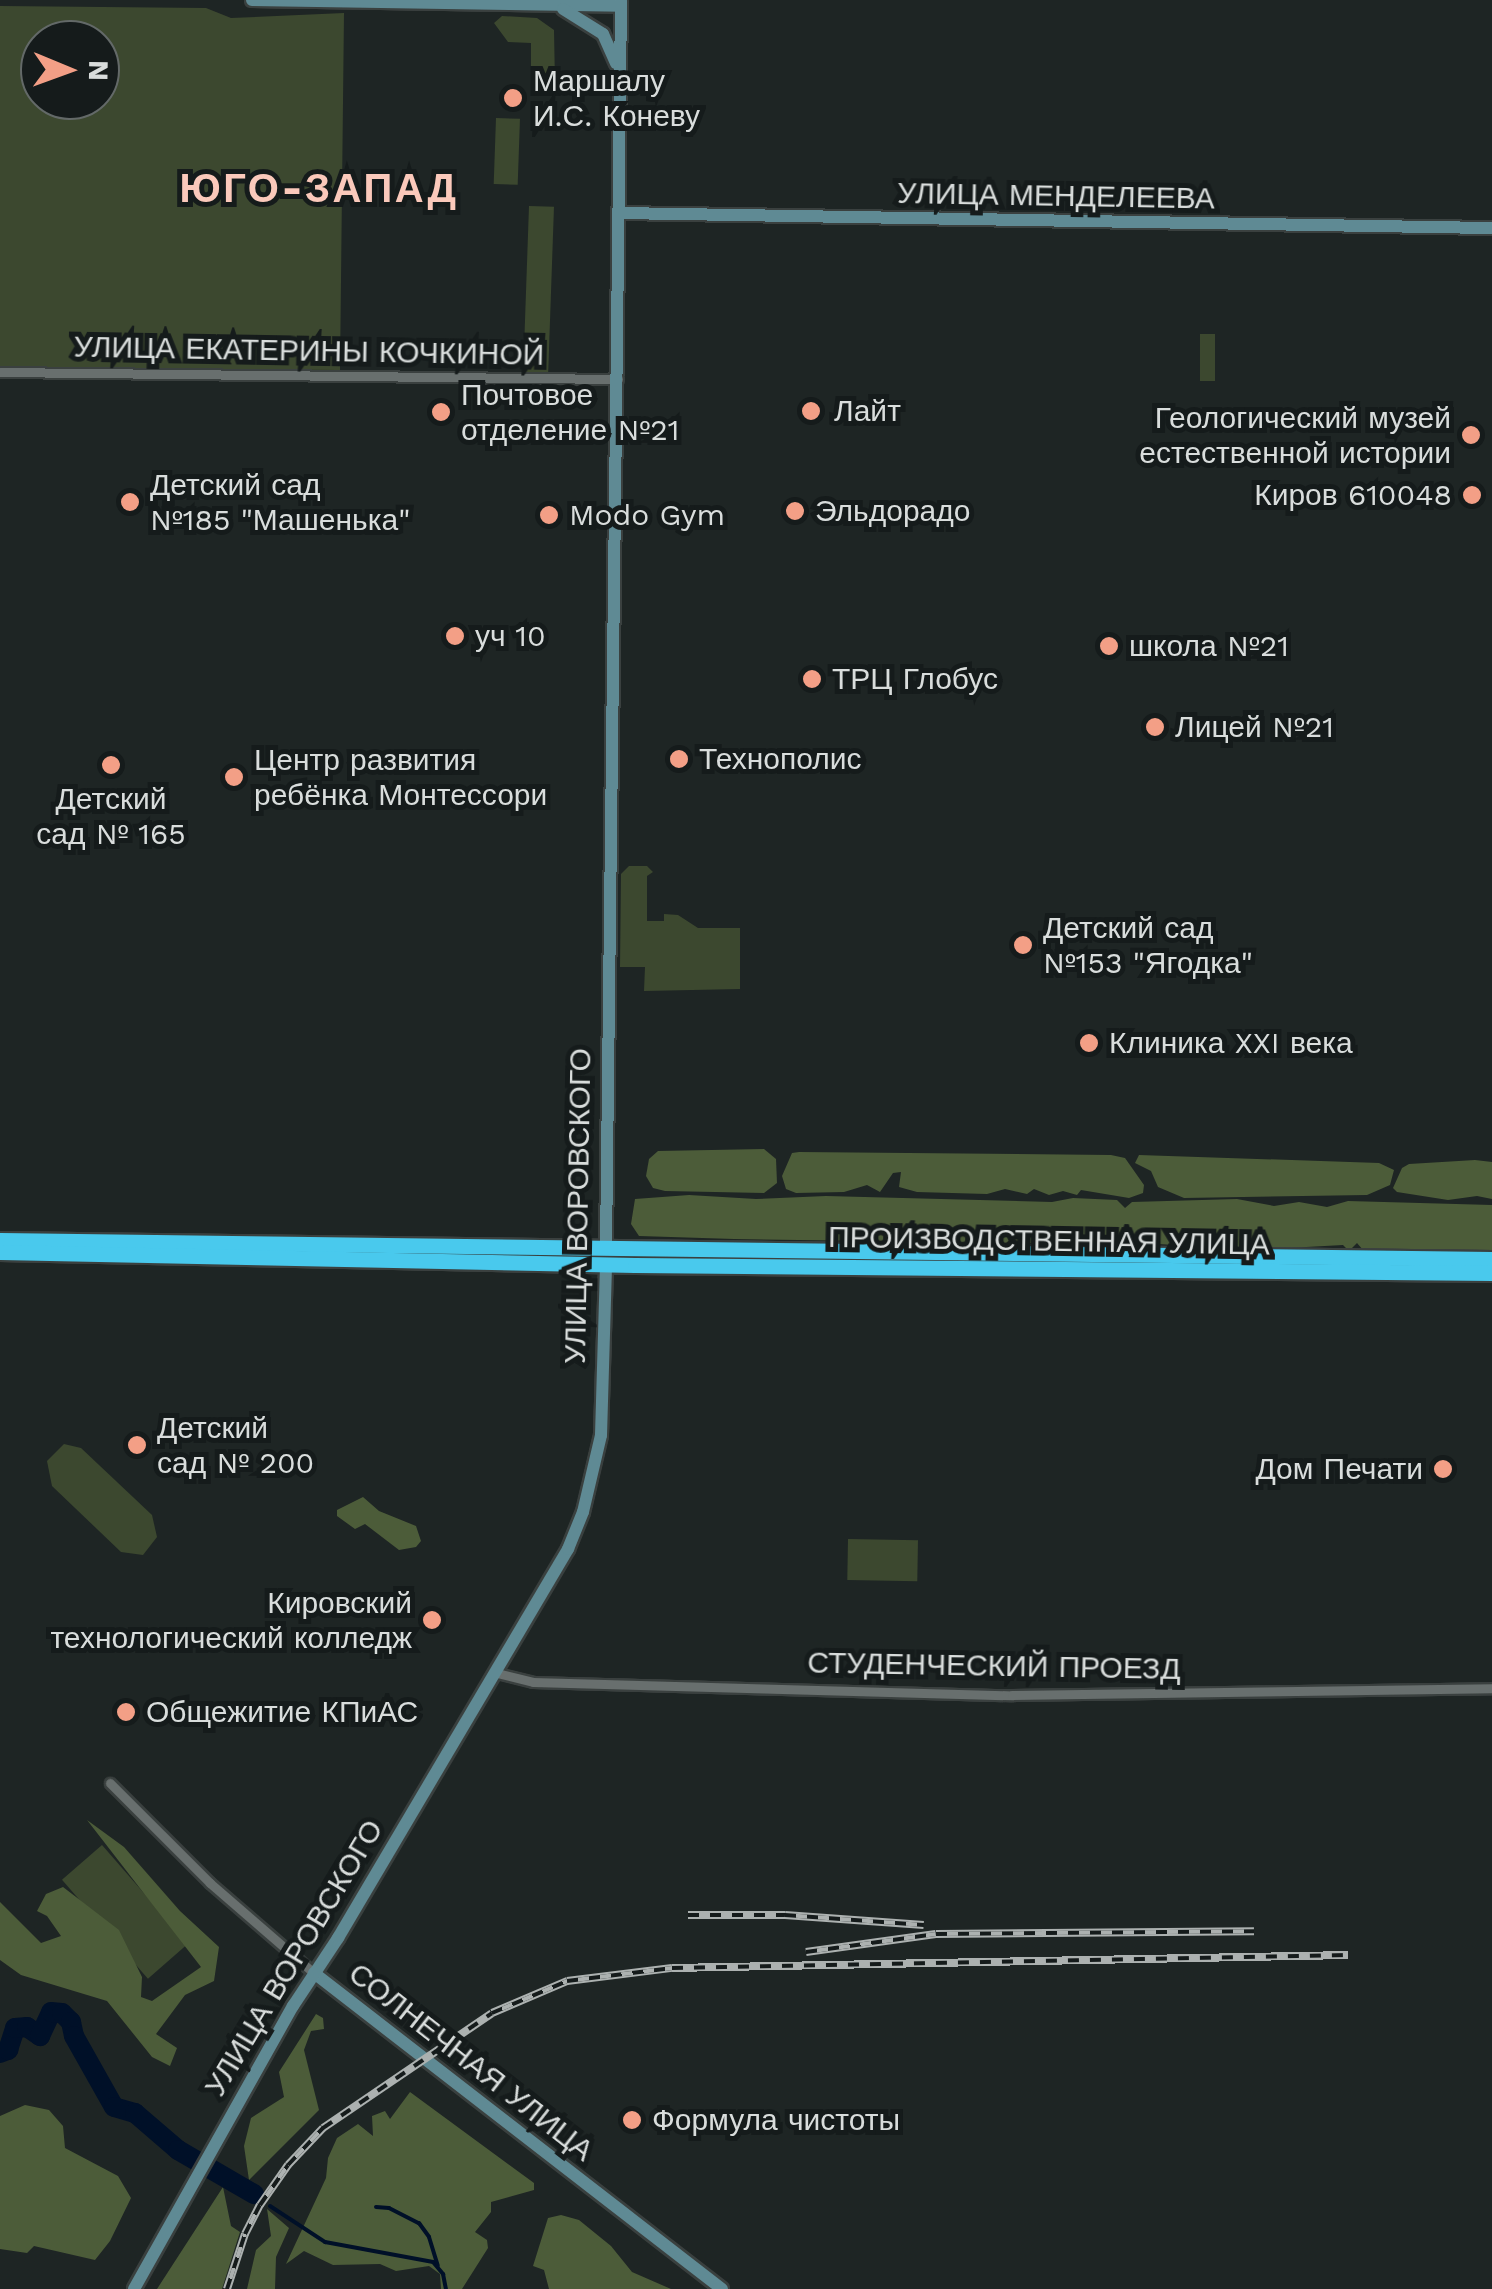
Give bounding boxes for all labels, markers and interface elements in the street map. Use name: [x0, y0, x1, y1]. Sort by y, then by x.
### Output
north arrow: [20, 20, 120, 120]
text: N: [82, 60, 115, 81]
place label: Маршалу И.С. Коневу: [533, 63, 700, 134]
marker: Маршалу И.С. Коневу: [502, 87, 524, 109]
district label: ЮГО-ЗАПАД: [179, 165, 459, 213]
street label: УЛИЦА МЕНДЕЛЕЕВА: [897, 175, 1215, 217]
street label: УЛИЦА ЕКАТЕРИНЫ КОЧКИНОЙ: [73, 329, 545, 373]
place label: Почтовое отделение №21: [461, 377, 679, 448]
place label: Лайт: [834, 393, 901, 429]
marker: Лайт: [798, 398, 824, 424]
place label: Геологический музей естественной истории: [1139, 400, 1451, 470]
marker: Почтовое отделение №21: [430, 401, 452, 423]
marker: Геологический музей естественной истории: [1460, 424, 1482, 446]
place label: Детский сад №185 "Машенька": [150, 467, 410, 538]
place label: Киров 610048: [1254, 477, 1452, 513]
marker: Киров 610048: [1461, 484, 1483, 506]
marker: Детский сад №185 "Машенька": [119, 491, 141, 513]
place label: Эльдорадо: [815, 493, 970, 529]
place label: Modo Gym: [569, 497, 725, 533]
marker: Эльдорадо: [784, 500, 806, 522]
marker: Modo Gym: [538, 504, 560, 526]
place label: уч 10: [475, 618, 546, 654]
marker: уч 10: [444, 625, 466, 647]
place label: школа №21: [1129, 628, 1289, 664]
marker: школа №21: [1098, 635, 1120, 657]
place label: ТРЦ Глобус: [832, 661, 998, 697]
marker: ТРЦ Глобус: [801, 668, 823, 690]
place label: Лицей №21: [1175, 709, 1334, 745]
marker: Лицей №21: [1144, 716, 1166, 738]
place label: Технополис: [699, 741, 861, 777]
place label: Центр развития ребёнка Монтессори: [254, 742, 547, 812]
marker: Технополис: [668, 748, 690, 770]
marker: Детский сад № 165: [100, 754, 122, 776]
marker: Центр развития ребёнка Монтессори: [223, 766, 245, 788]
place label: Детский сад № 165: [36, 781, 186, 852]
place label: Детский сад №153 "Ягодка": [1043, 910, 1253, 980]
marker: Детский сад №153 "Ягодка": [1012, 934, 1034, 956]
place label: Клиника XXI века: [1109, 1025, 1353, 1061]
marker: Клиника XXI века: [1078, 1032, 1100, 1054]
street label: УЛИЦА ВОРОВСКОГО: [557, 1048, 599, 1364]
street label: ПРОИЗВОДСТВЕННАЯ УЛИЦА: [828, 1219, 1270, 1263]
place label: Детский сад № 200: [157, 1410, 314, 1480]
marker: Детский сад № 200: [126, 1434, 148, 1456]
place label: Дом Печати: [1255, 1451, 1423, 1487]
marker: Дом Печати: [1432, 1458, 1454, 1480]
place label: Кировский технологический колледж: [50, 1585, 412, 1656]
marker: Кировский технологический колледж: [421, 1609, 443, 1631]
street label: СТУДЕНЧЕСКИЙ ПРОЕЗД: [807, 1645, 1181, 1687]
place label: Общежитие КПиАС: [146, 1694, 418, 1730]
marker: Общежитие КПиАС: [115, 1701, 137, 1723]
street label: УЛИЦА ВОРОВСКОГО: [197, 1813, 391, 2103]
street label: СОЛНЕЧНАЯ УЛИЦА: [342, 1955, 600, 2169]
place label: Формула чистоты: [652, 2102, 900, 2138]
marker: Формула чистоты: [621, 2109, 643, 2131]

